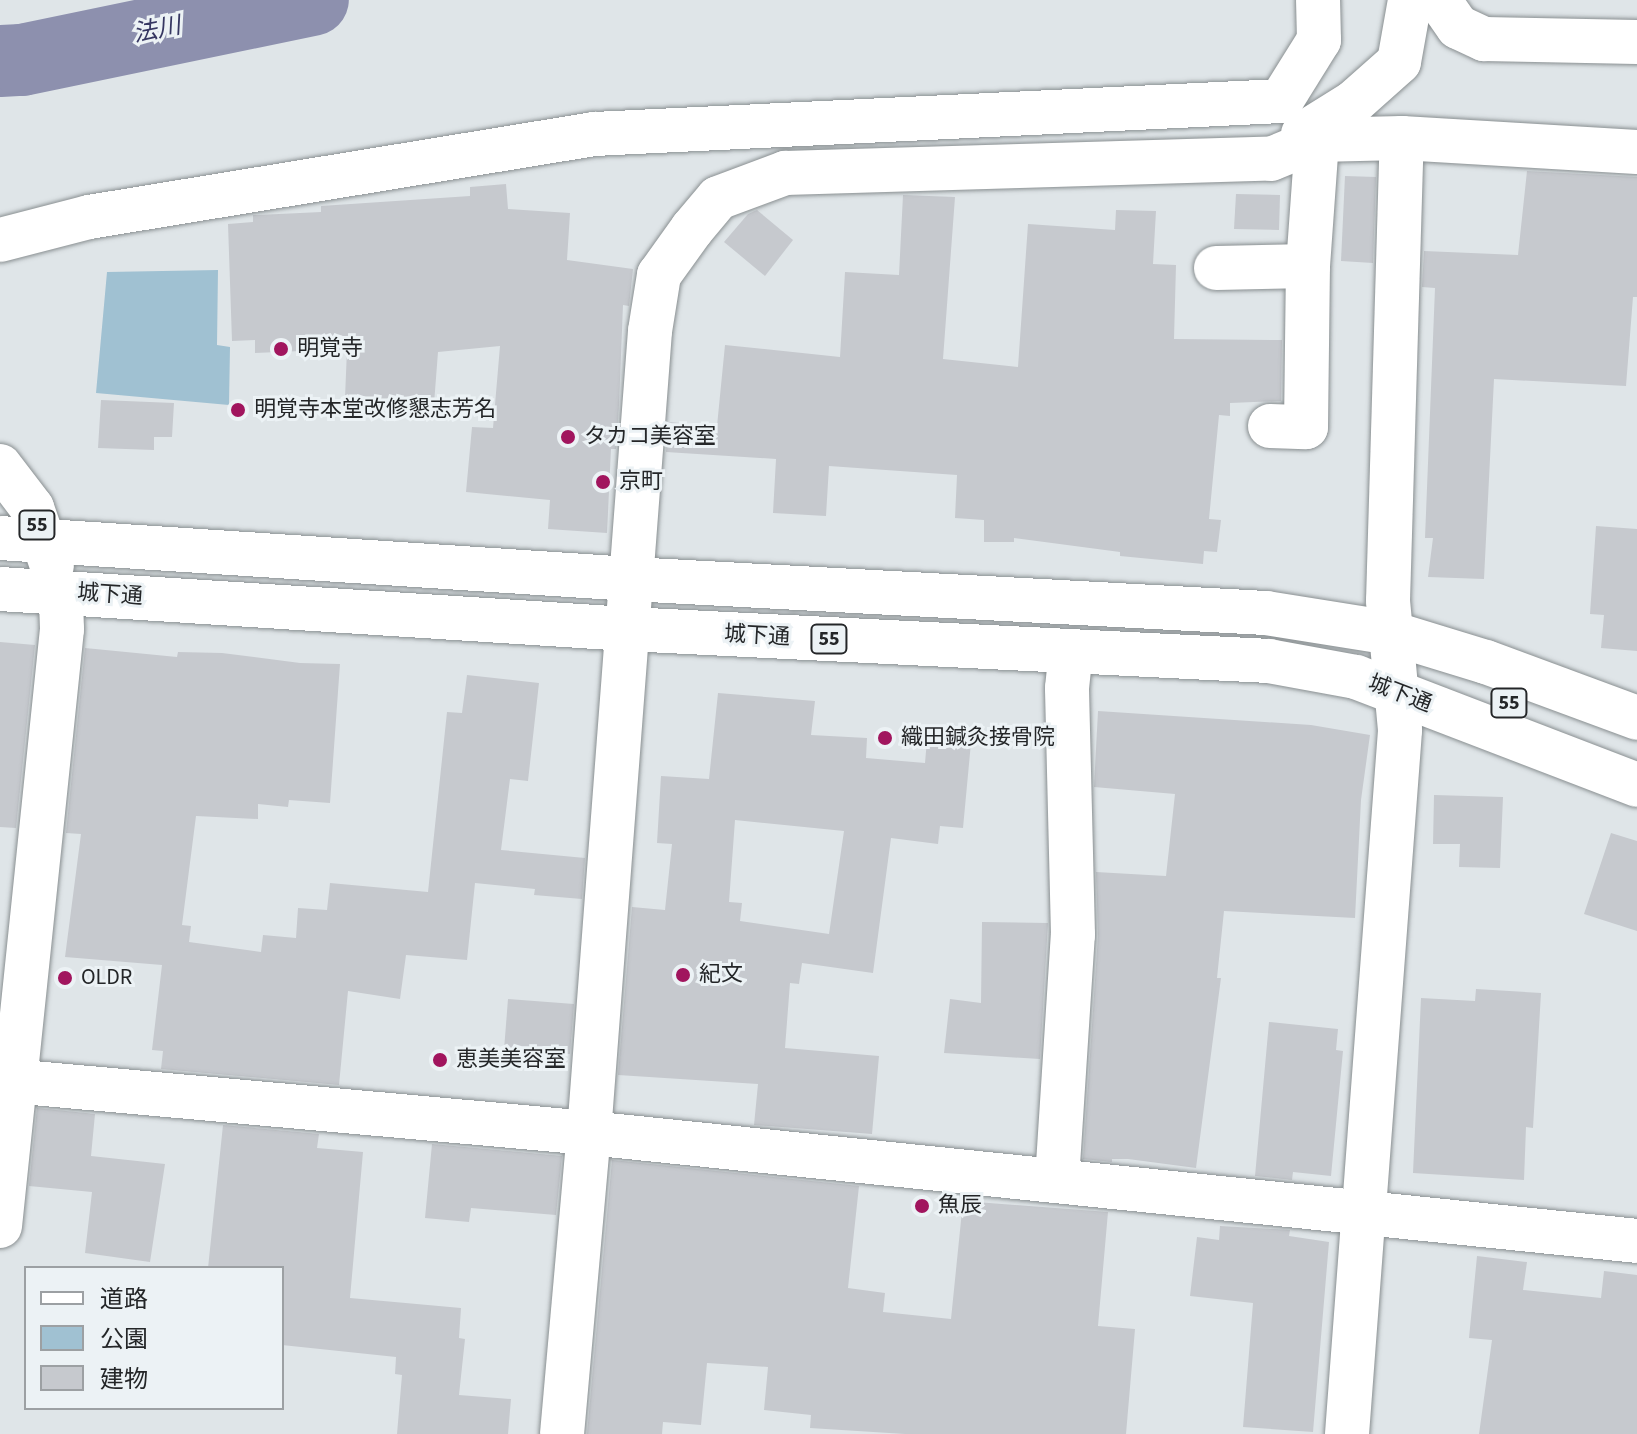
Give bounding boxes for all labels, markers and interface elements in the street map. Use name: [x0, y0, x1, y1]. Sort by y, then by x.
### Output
water label: 法川: [131, 11, 183, 49]
place label: 明覚寺: [297, 336, 363, 362]
marker: 明覚寺: [272, 340, 290, 358]
place label: 明覚寺本堂改修懇志芳名: [254, 397, 496, 423]
marker: 明覚寺本堂改修懇志芳名: [229, 401, 247, 419]
place label: タカコ美容室: [584, 424, 716, 450]
marker: タカコ美容室: [559, 428, 577, 446]
place label: 京町: [619, 469, 663, 495]
marker: 京町: [594, 473, 612, 491]
road number: 55: [17, 509, 57, 541]
street label: 城下通: [76, 580, 144, 610]
street label: 城下通: [723, 621, 791, 651]
road number: 55: [809, 623, 849, 655]
street label: 城下通: [1364, 670, 1436, 718]
road number: 55: [1489, 687, 1529, 719]
place label: 織田鍼灸接骨院: [901, 725, 1055, 751]
marker: 織田鍼灸接骨院: [876, 729, 894, 747]
place label: 紀文: [699, 962, 743, 988]
place label: OLDR: [81, 965, 132, 991]
marker: 紀文: [674, 966, 692, 984]
marker: OLDR: [56, 969, 74, 987]
place label: 恵美美容室: [456, 1047, 566, 1073]
marker: 恵美美容室: [431, 1051, 449, 1069]
place label: 魚辰: [938, 1193, 982, 1219]
marker: 魚辰: [913, 1197, 931, 1215]
legend: [24, 1266, 284, 1410]
text: 道路: [100, 1282, 148, 1317]
text: 公園: [100, 1322, 148, 1357]
text: 建物: [100, 1362, 148, 1397]

